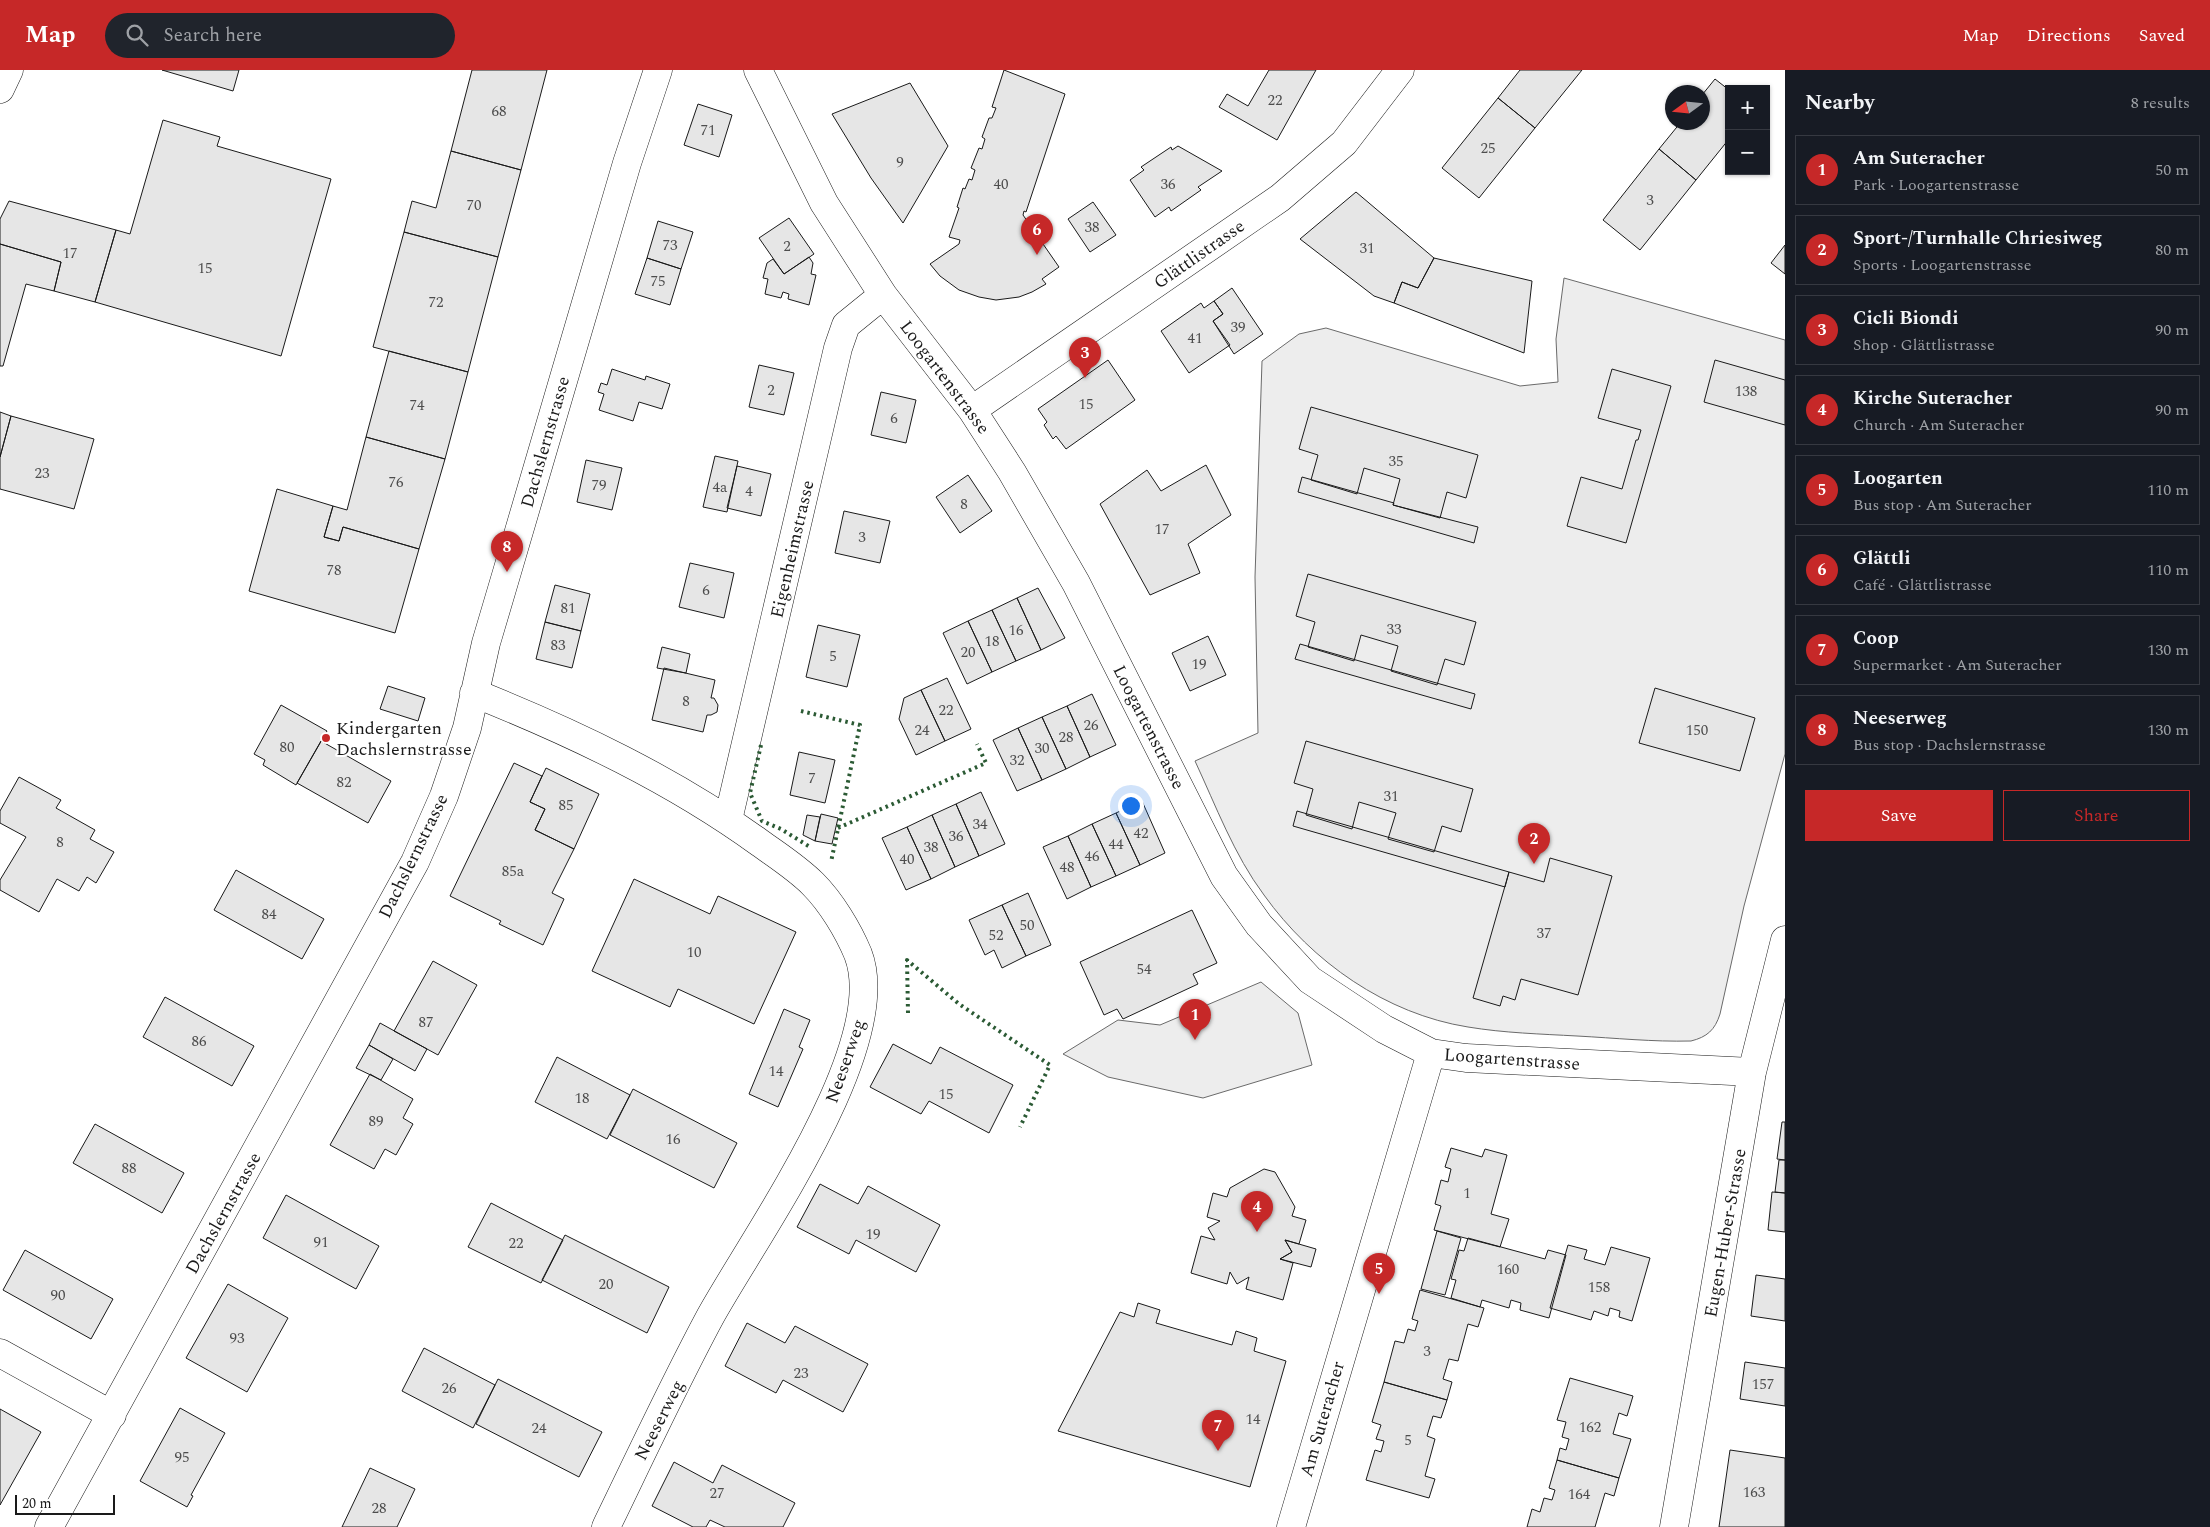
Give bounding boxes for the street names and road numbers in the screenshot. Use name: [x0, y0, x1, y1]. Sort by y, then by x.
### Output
street label: Glättlistrasse: [1148, 213, 1250, 296]
street label: Loogartenstrasse: [893, 315, 996, 440]
street label: Dachslernstrasse: [514, 373, 577, 511]
street label: Eigenheimstrasse: [763, 477, 821, 621]
street label: Loogartenstrasse: [1106, 660, 1192, 794]
street label: Dachslernstrasse: [372, 789, 455, 923]
street label: Neeserweg: [818, 1015, 872, 1107]
street label: Loogartenstrasse: [1443, 1041, 1581, 1078]
street label: Eugen-Huber-Strasse: [1697, 1146, 1754, 1320]
street label: Dachslernstrasse: [179, 1147, 268, 1279]
street label: Am Suteracher: [1293, 1358, 1352, 1480]
street label: Neeserweg: [628, 1375, 691, 1465]

